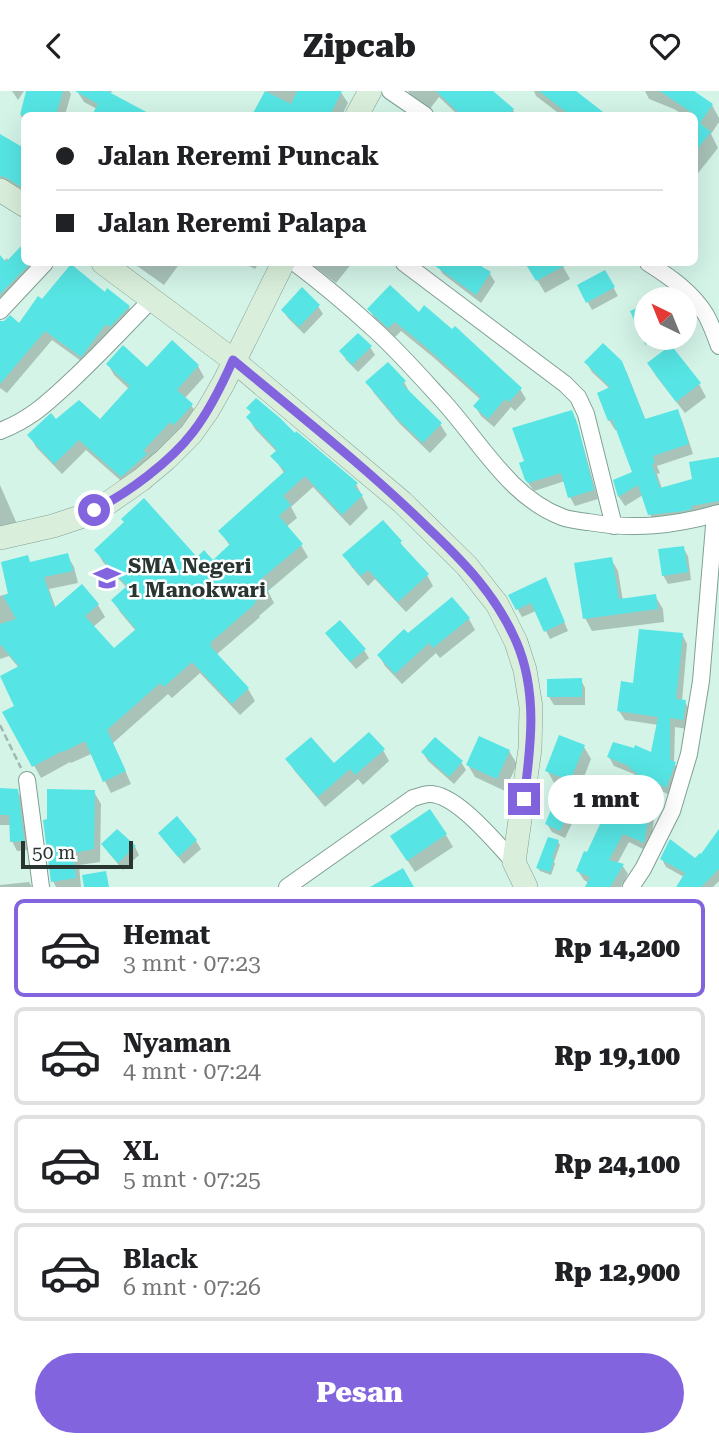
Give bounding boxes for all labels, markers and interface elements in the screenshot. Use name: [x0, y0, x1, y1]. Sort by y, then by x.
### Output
icon: back: [35, 27, 73, 65]
text: Zipcab: [303, 27, 416, 65]
icon: heart: [646, 27, 684, 65]
text: Jalan Reremi Puncak: [98, 141, 379, 171]
text: Jalan Reremi Palapa: [98, 208, 367, 238]
north arrow: [634, 287, 696, 350]
map controls: [634, 287, 697, 350]
route start: [78, 494, 110, 526]
place label: SMA Negeri 1 Manokwari: [128, 554, 266, 602]
school or university icon: SMA Negeri 1 Manokwari: [92, 563, 122, 593]
callout: 1 mnt: [548, 775, 664, 823]
route end: [508, 783, 540, 815]
text: 1 mnt: [573, 786, 639, 813]
scale bar: [21, 838, 133, 870]
text: 50 m: [32, 841, 75, 864]
icon: car: [39, 917, 102, 980]
text: Hemat: [123, 920, 210, 950]
text: Rp 14,200: [554, 933, 680, 963]
text: 3 mnt · 07:23: [123, 950, 261, 977]
icon: car: [39, 1025, 102, 1088]
text: Nyaman: [123, 1028, 231, 1058]
text: Rp 19,100: [554, 1041, 680, 1071]
text: 4 mnt · 07:24: [123, 1058, 261, 1085]
icon: car: [39, 1133, 102, 1196]
text: XL: [123, 1136, 159, 1166]
text: Rp 24,100: [554, 1149, 680, 1179]
text: 5 mnt · 07:25: [123, 1166, 261, 1193]
icon: car: [39, 1241, 102, 1304]
text: Black: [123, 1244, 198, 1274]
text: Rp 12,900: [554, 1257, 680, 1287]
text: 6 mnt · 07:26: [123, 1274, 261, 1301]
button: Pesan: [35, 1353, 684, 1433]

